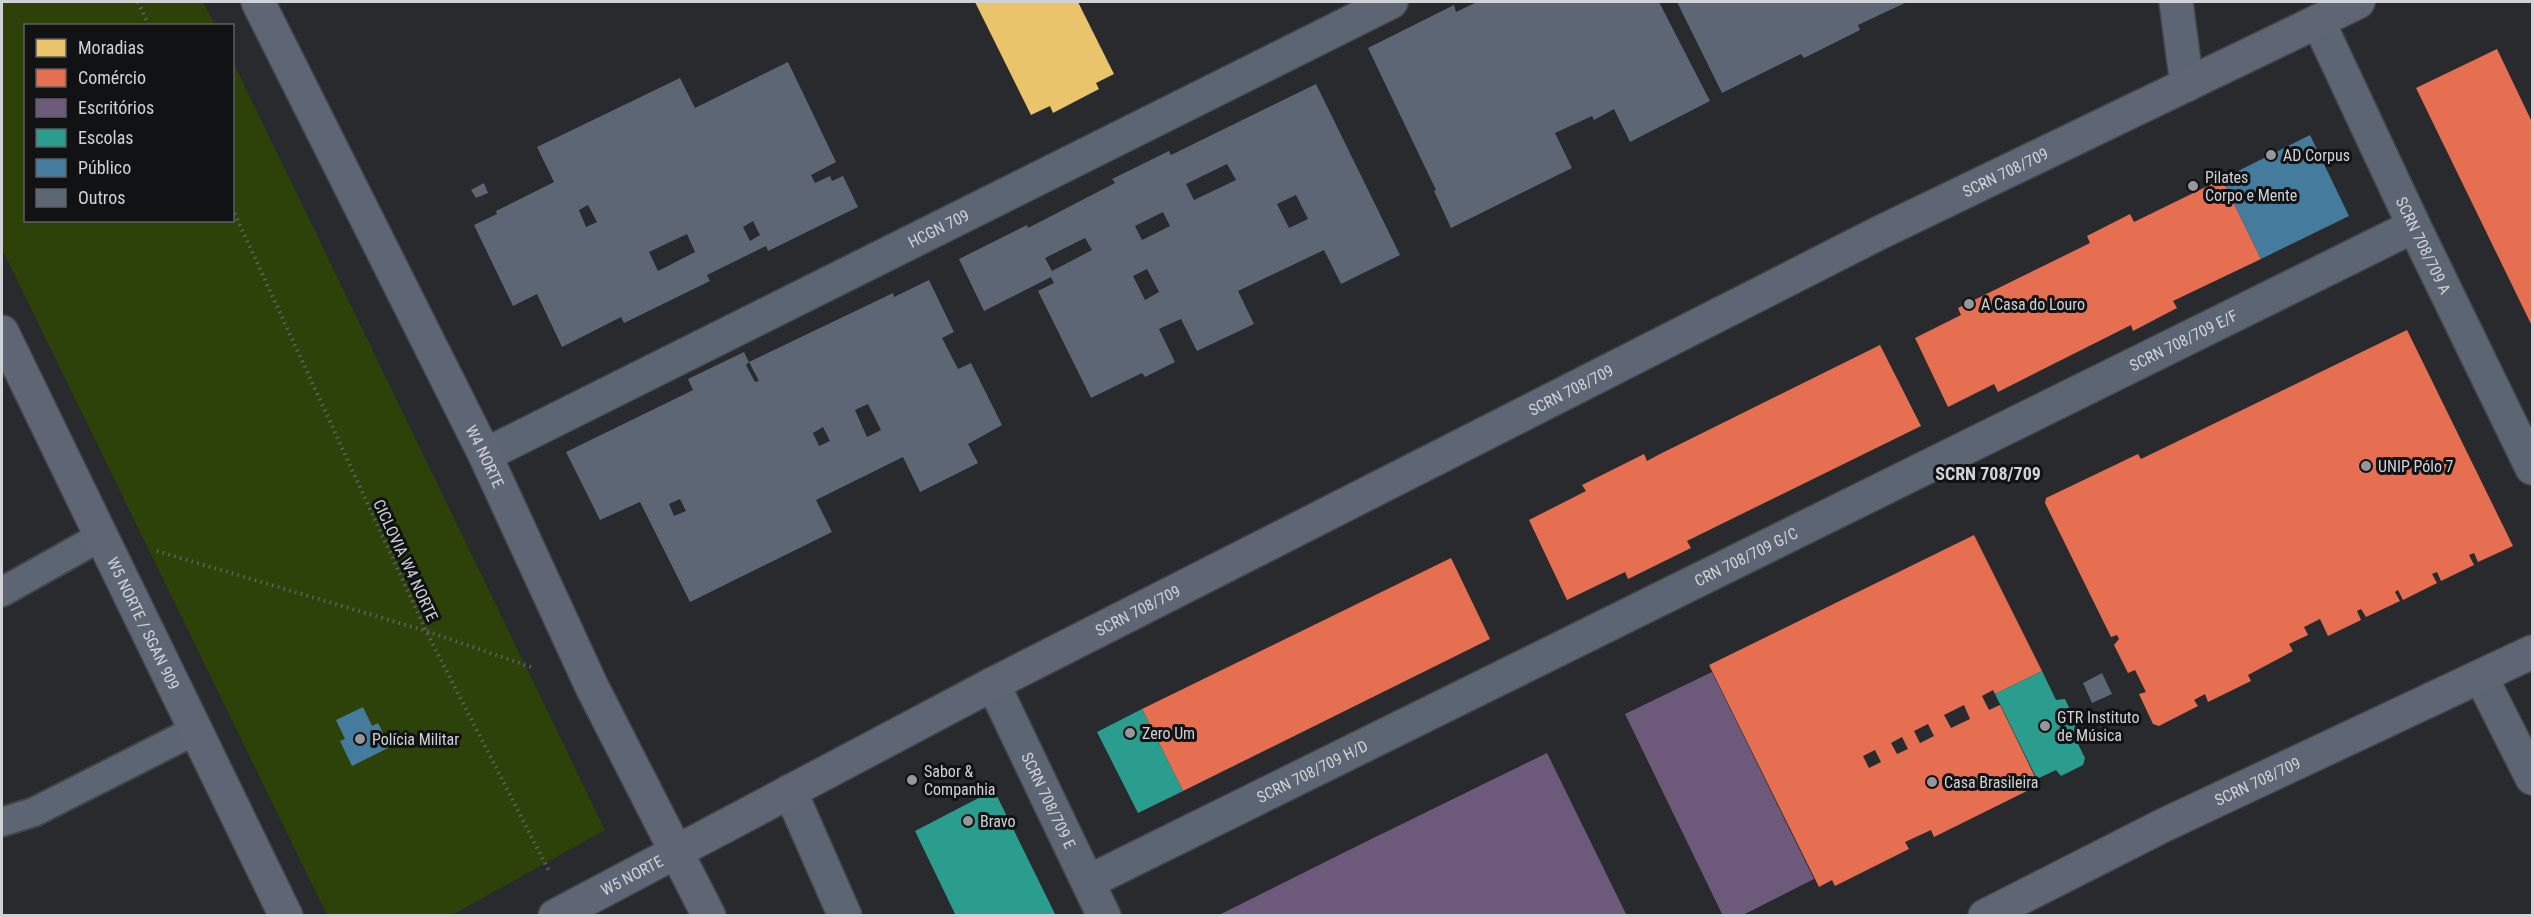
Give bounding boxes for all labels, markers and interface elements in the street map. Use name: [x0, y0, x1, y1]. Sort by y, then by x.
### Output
legend: [24, 24, 234, 222]
text: Moradias: [78, 37, 144, 58]
text: Comércio: [78, 67, 146, 88]
text: Escritórios: [78, 97, 154, 118]
text: Escolas: [78, 127, 133, 148]
street label: SCRN 708/709: [1960, 144, 2051, 201]
place label: AD Corpus: [2283, 146, 2350, 165]
marker: AD Corpus: [2264, 148, 2278, 162]
text: Público: [78, 157, 131, 178]
place label: Pilates Corpo e Mente: [2205, 168, 2297, 205]
marker: Pilates Corpo e Mente: [2186, 179, 2200, 193]
text: Outros: [78, 187, 125, 208]
street label: SCRN 708/709 A: [2392, 194, 2455, 297]
street label: HCGN 709: [905, 206, 972, 252]
place label: A Casa do Louro: [1981, 295, 2085, 314]
marker: A Casa do Louro: [1962, 297, 1976, 311]
street label: SCRN 708/709 E/F: [2126, 306, 2241, 375]
street label: SCRN 708/709: [1525, 361, 1617, 420]
street label: W4 NORTE: [462, 422, 508, 491]
place label: UNIP Pólo 7: [2378, 457, 2454, 476]
marker: UNIP Pólo 7: [2359, 459, 2373, 473]
district label: SCRN 708/709: [1935, 463, 2041, 484]
street label: CICLOVIA W4 NORTE: [369, 496, 442, 624]
street label: CRN 708/709 G/C: [1691, 523, 1801, 590]
street label: W5 NORTE / SGAN 909: [103, 554, 184, 693]
street label: SCRN 708/709: [1092, 581, 1184, 640]
place label: GTR Instituto de Música: [2057, 708, 2139, 745]
marker: GTR Instituto de Música: [2038, 719, 2052, 733]
place label: Zero Um: [1142, 724, 1195, 743]
marker: Zero Um: [1123, 726, 1137, 740]
place label: Polícia Militar: [372, 730, 459, 749]
marker: Polícia Militar: [353, 732, 367, 746]
street label: SCRN 708/709 H/D: [1254, 736, 1371, 807]
street label: SCRN 708/709 E: [1017, 749, 1079, 852]
street label: SCRN 708/709: [2212, 753, 2304, 810]
place label: Sabor & Companhia: [924, 762, 996, 799]
marker: Sabor & Companhia: [905, 773, 919, 787]
place label: Casa Brasileira: [1944, 773, 2038, 792]
marker: Casa Brasileira: [1925, 775, 1939, 789]
place label: Bravo: [980, 812, 1016, 831]
marker: Bravo: [961, 814, 975, 828]
street label: W5 NORTE: [598, 852, 666, 900]

